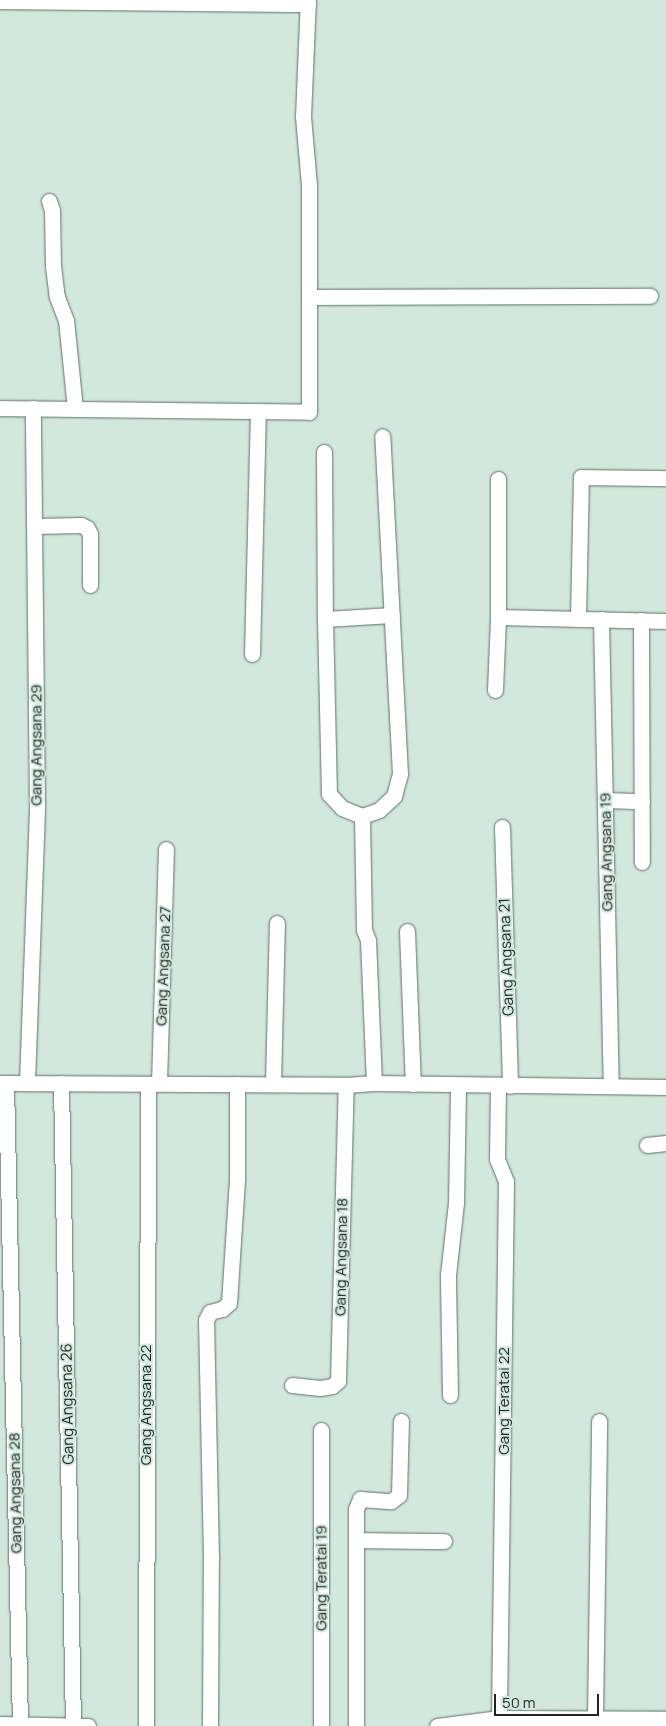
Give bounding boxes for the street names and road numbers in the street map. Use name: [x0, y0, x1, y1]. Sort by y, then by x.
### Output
street label: Gang Angsana 29: [27, 684, 45, 806]
street label: Gang Angsana 19: [596, 793, 616, 911]
street label: Gang Angsana 21: [495, 898, 517, 1016]
street label: Gang Angsana 27: [152, 906, 174, 1026]
street label: Gang Angsana 18: [331, 1198, 351, 1316]
street label: Gang Angsana 26: [57, 1343, 77, 1465]
street label: Gang Angsana 22: [137, 1345, 155, 1465]
street label: Gang Teratai 22: [495, 1347, 513, 1455]
street label: Gang Angsana 28: [5, 1433, 25, 1553]
street label: Gang Teratai 19: [312, 1525, 330, 1631]

